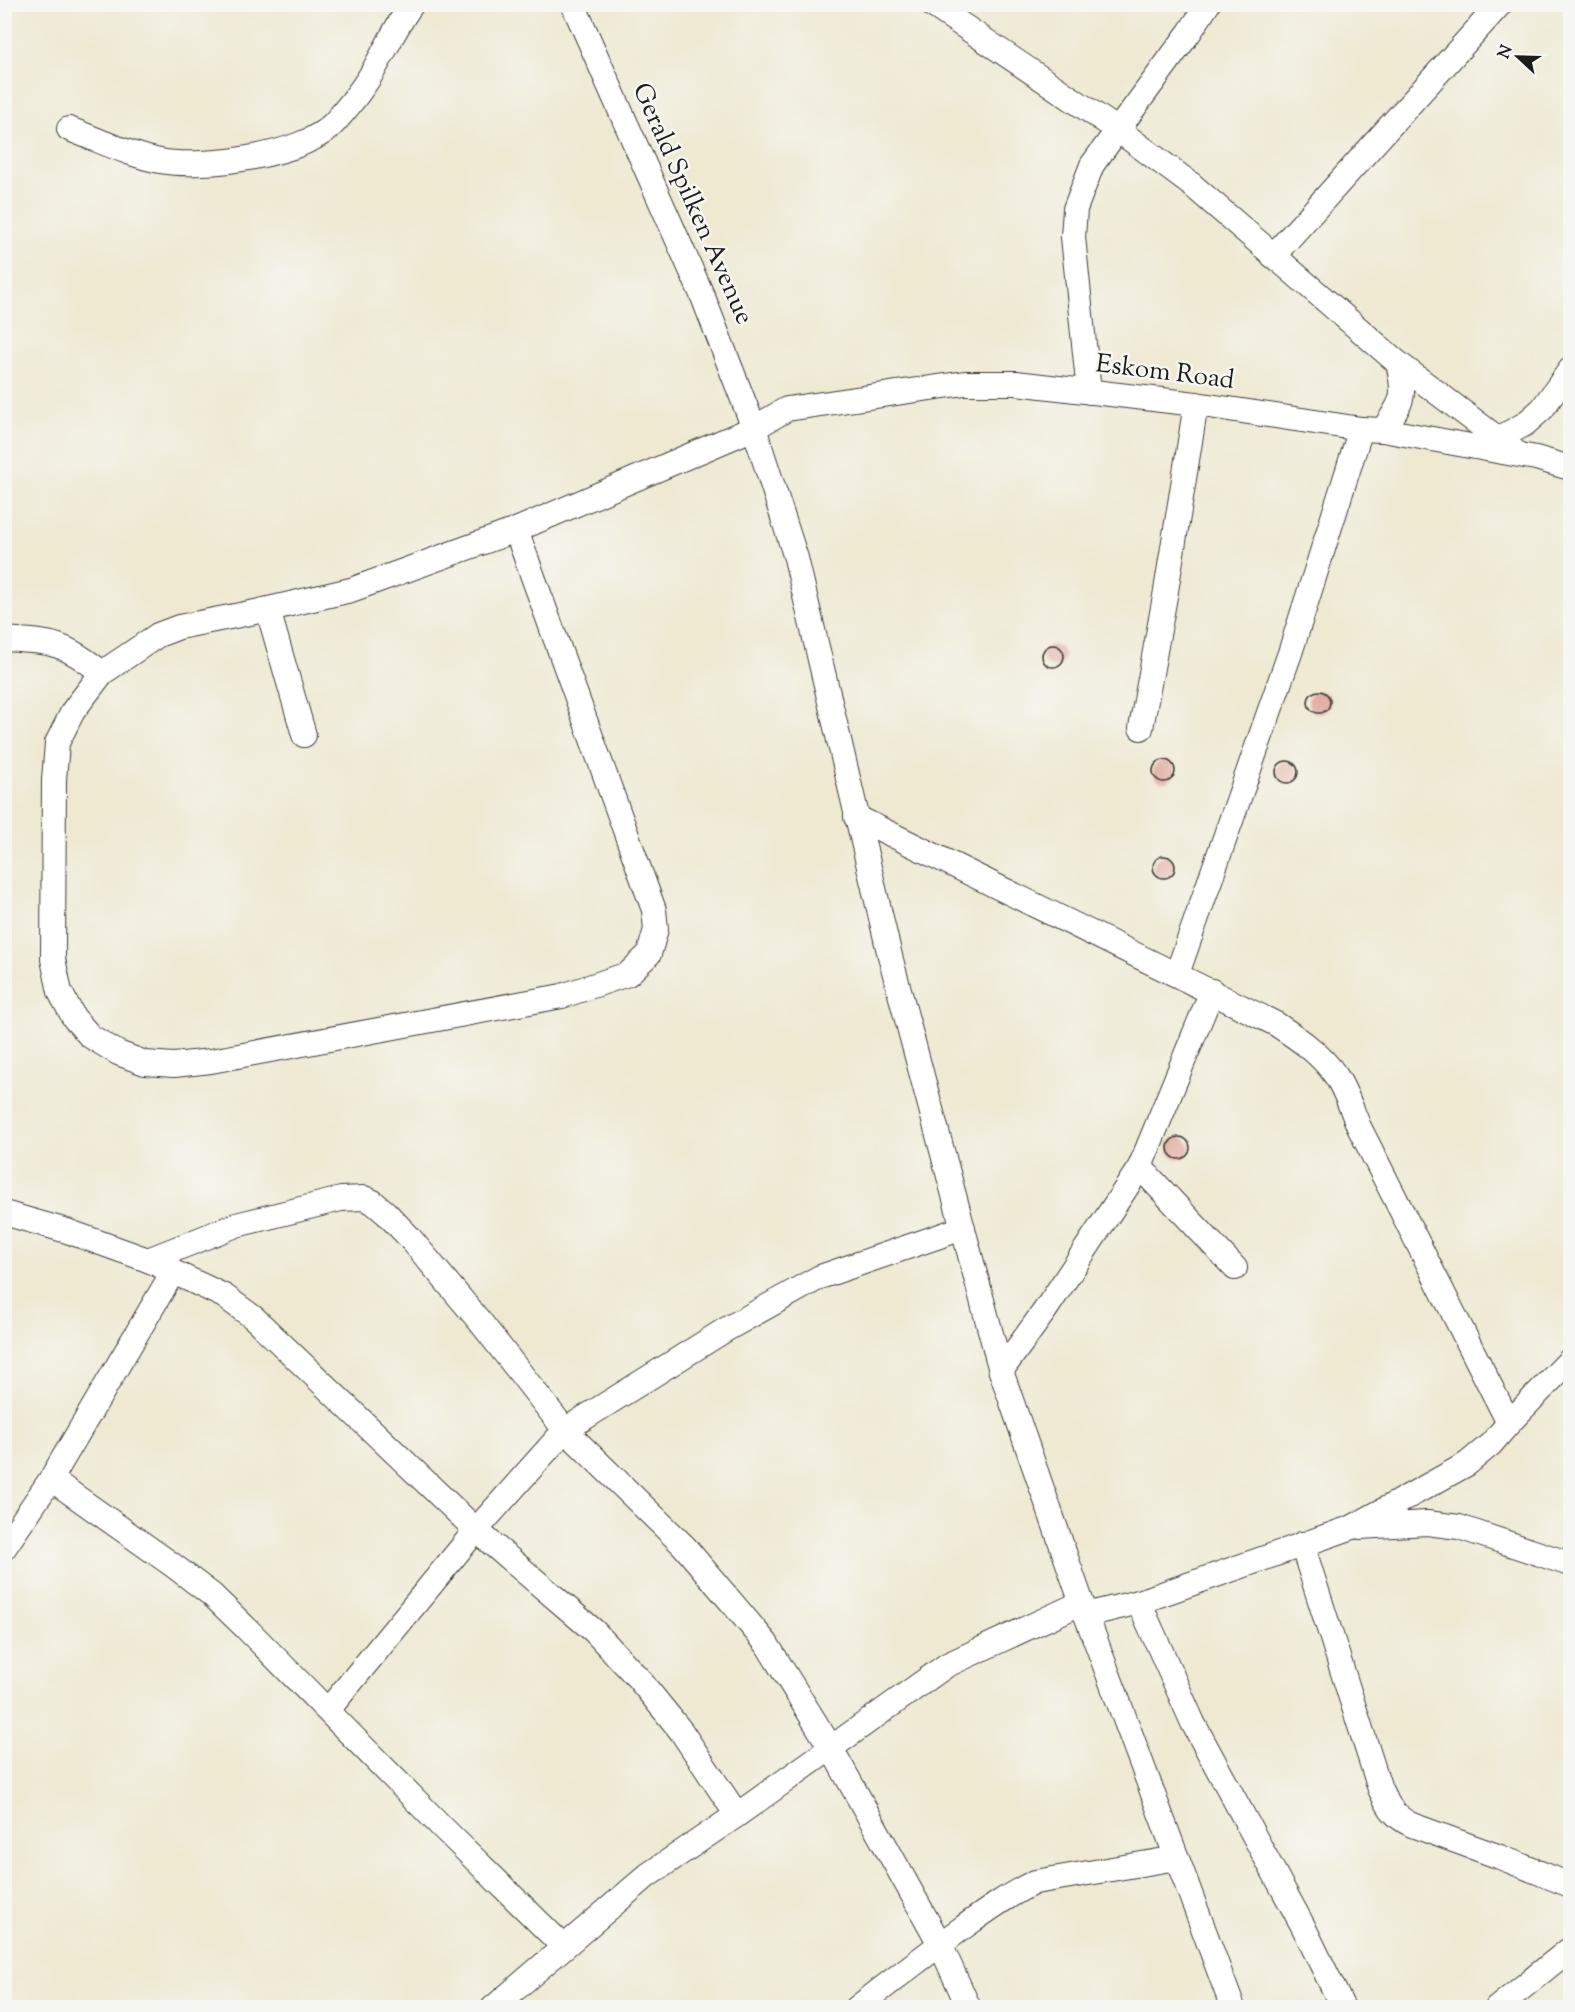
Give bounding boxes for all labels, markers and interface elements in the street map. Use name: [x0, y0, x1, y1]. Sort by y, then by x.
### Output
north arrow: [1488, 27, 1548, 87]
text: N: [1493, 42, 1520, 63]
street label: Gerald Spilken Avenue: [622, 77, 762, 331]
street label: Eskom Road: [1094, 346, 1237, 400]

